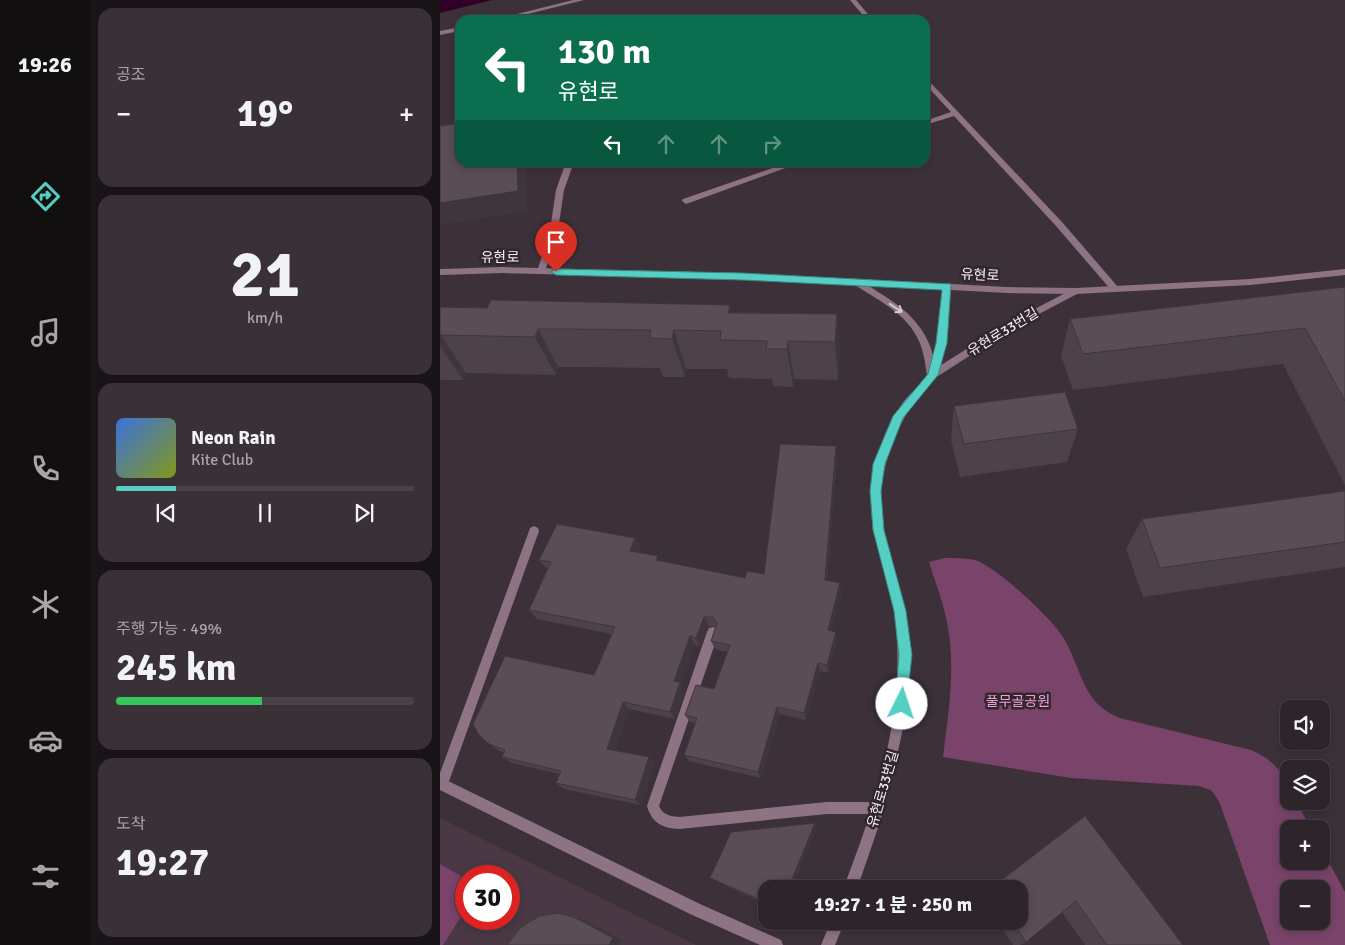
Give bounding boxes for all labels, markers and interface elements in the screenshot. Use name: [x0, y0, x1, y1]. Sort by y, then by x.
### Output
text: 130 m: [558, 30, 651, 73]
icon: left: [475, 35, 540, 100]
text: 19:26: [18, 51, 72, 78]
text: 공조: [116, 65, 145, 85]
text: 유현로: [558, 78, 619, 105]
text: 19°: [237, 90, 293, 137]
text: −: [116, 97, 131, 131]
text: +: [399, 97, 414, 131]
icon: left: [599, 130, 627, 158]
icon: ahead: [652, 130, 680, 158]
icon: ahead: [705, 130, 733, 158]
icon: right: [758, 130, 786, 158]
icon: directions: [28, 179, 63, 214]
pin: [535, 221, 577, 272]
icon: arrive: [542, 228, 570, 256]
text: 21: [230, 235, 300, 315]
street label: 유현로: [481, 249, 519, 266]
street label: 유현로: [960, 266, 1000, 285]
one-way arrow: [889, 303, 903, 313]
street label: 유현로33번길: [965, 304, 1041, 360]
text: km/h: [247, 308, 283, 328]
icon: music: [28, 315, 63, 350]
text: Neon Rain: [191, 426, 276, 450]
text: Kite Club: [191, 450, 253, 470]
icon: phone: [28, 451, 63, 486]
icon: previous: [152, 499, 180, 527]
icon: pause: [251, 499, 279, 527]
icon: next: [350, 499, 378, 527]
icon: climate: [28, 587, 63, 622]
text: 주행 가능 · 49%: [116, 619, 222, 639]
text: 245 km: [116, 644, 237, 691]
position arrow: [875, 677, 927, 729]
park label: 풀무골공원: [986, 693, 1050, 710]
map controls: [1280, 700, 1330, 930]
button: sound: [1280, 700, 1330, 750]
icon: car: [28, 723, 63, 758]
street label: 유현로33번길: [864, 748, 902, 830]
button: layers: [1280, 760, 1330, 810]
text: 도착: [116, 814, 145, 834]
button: +: [1280, 820, 1330, 870]
text: 19:27: [116, 839, 209, 886]
icon: filters: [28, 859, 63, 894]
speed limit sign: 30: [455, 865, 520, 930]
button: −: [1280, 880, 1330, 930]
text: 19:27 · 1 분 · 250 m: [814, 893, 972, 917]

